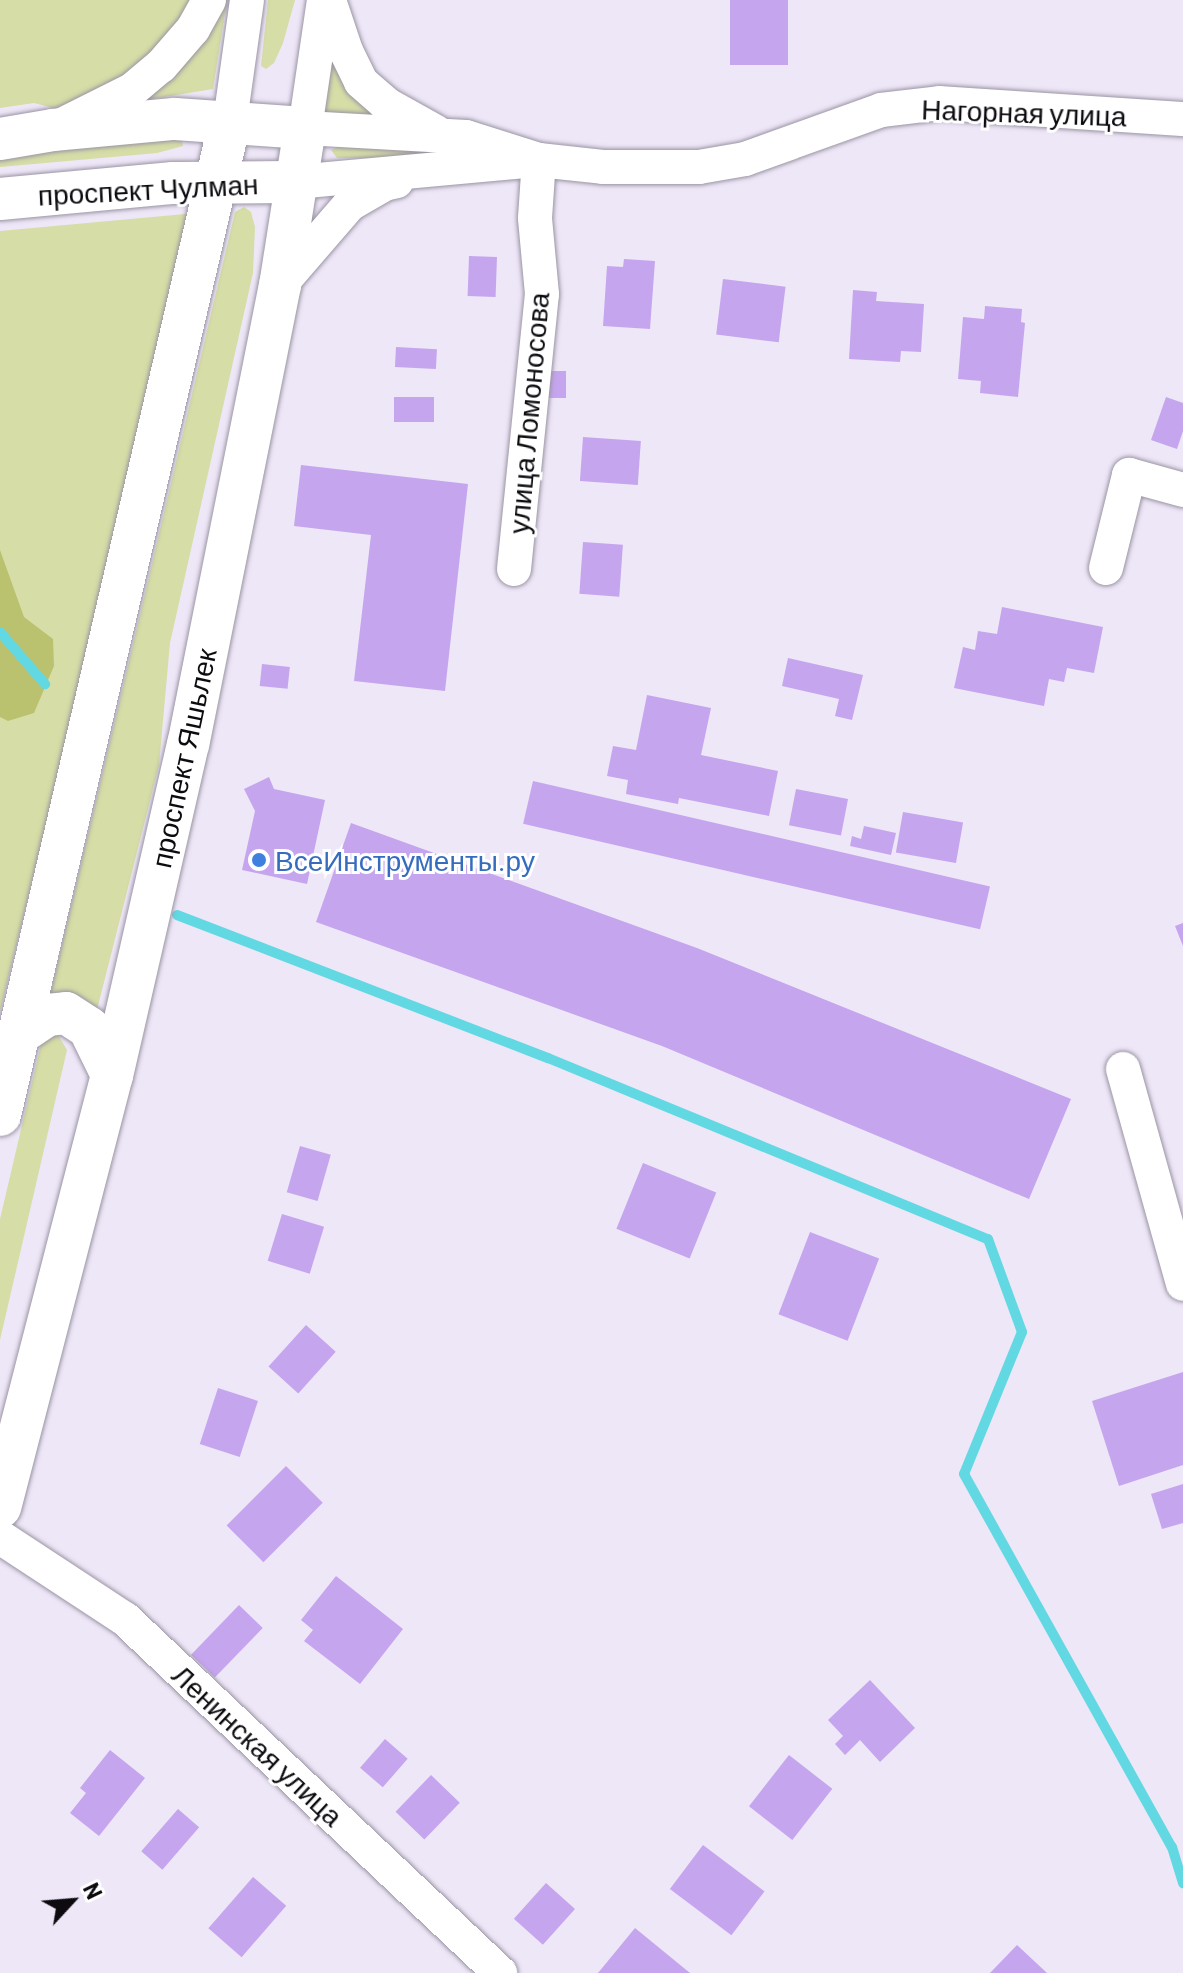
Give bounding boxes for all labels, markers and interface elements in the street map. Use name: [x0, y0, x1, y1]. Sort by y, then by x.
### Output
street label: Нагорная улица: [921, 92, 1127, 132]
street label: проспект Чулман: [37, 166, 259, 212]
street label: улица Ломоносова: [501, 291, 555, 535]
street label: проспект Яшьлек: [143, 645, 223, 871]
place label: ВсеИнструменты.ру: [275, 843, 535, 877]
marker: ВсеИнструменты.ру: [250, 851, 268, 869]
street label: Ленинская улица: [166, 1657, 350, 1833]
north arrow: [32, 1861, 112, 1941]
text: N: [79, 1878, 108, 1903]

